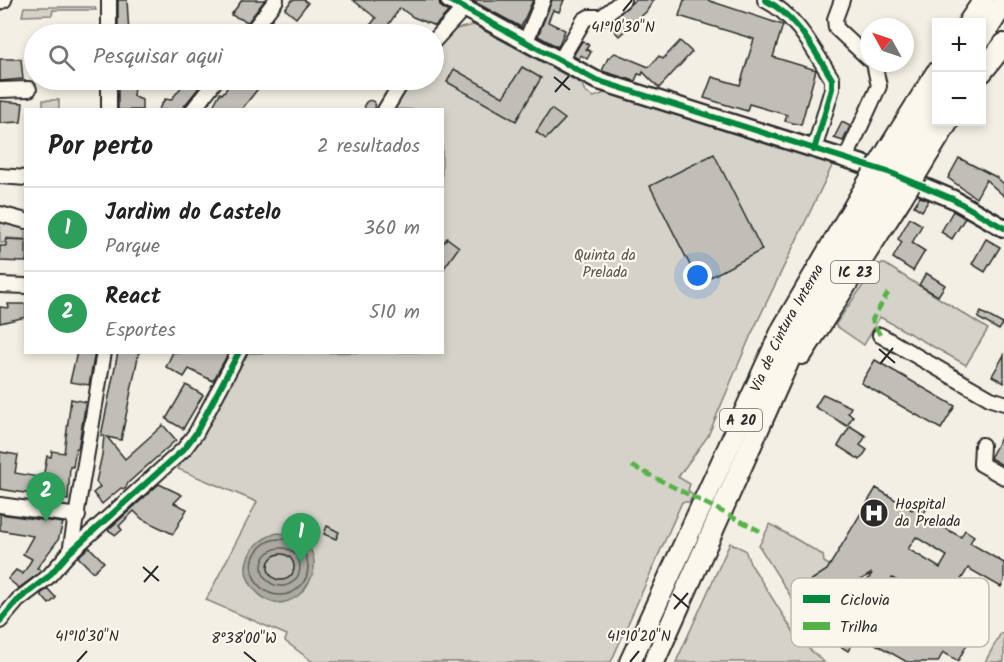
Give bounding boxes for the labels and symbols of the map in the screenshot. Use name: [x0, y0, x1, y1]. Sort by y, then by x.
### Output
text: 41°10'30"N: [591, 16, 655, 40]
north arrow: [860, 18, 914, 72]
park label: Quinta da Prelada: [574, 244, 636, 285]
street label: Via de Cintura Interna: [744, 260, 831, 396]
your location: [683, 261, 712, 290]
road number: IC 23: [831, 261, 879, 283]
road number: A 20: [720, 409, 762, 431]
pin: 2: [26, 472, 66, 522]
place label: Hospital da Prelada: [895, 493, 961, 534]
hospital icon: Hospital da Prelada: [858, 497, 890, 529]
pin: 1: [282, 514, 320, 563]
legend: [791, 578, 989, 647]
text: Ciclovia: [840, 588, 890, 613]
text: Trilha: [840, 615, 878, 640]
text: 41°10'30"N: [55, 625, 119, 649]
text: 41°10'20"N: [607, 625, 671, 649]
text: 8°38'00"W: [211, 627, 277, 651]

